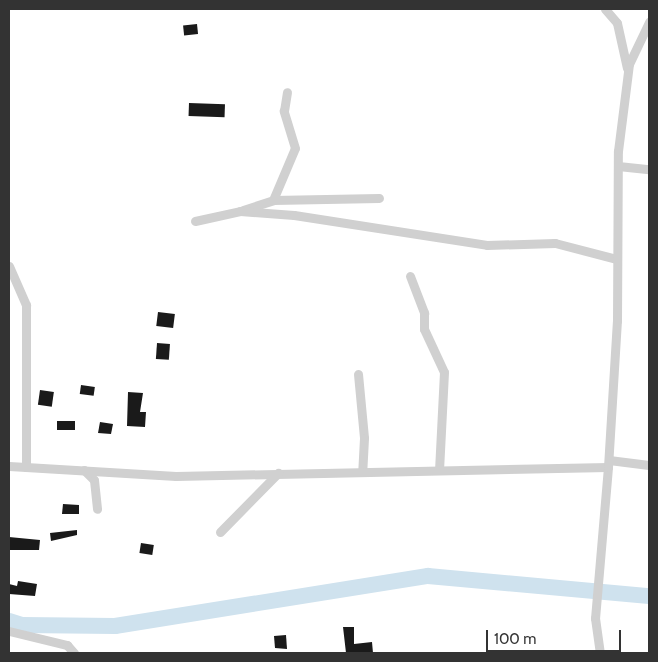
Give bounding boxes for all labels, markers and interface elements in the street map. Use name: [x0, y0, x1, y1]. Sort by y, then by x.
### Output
scale bar: [488, 620, 623, 652]
text: 100 m: [494, 630, 536, 648]

